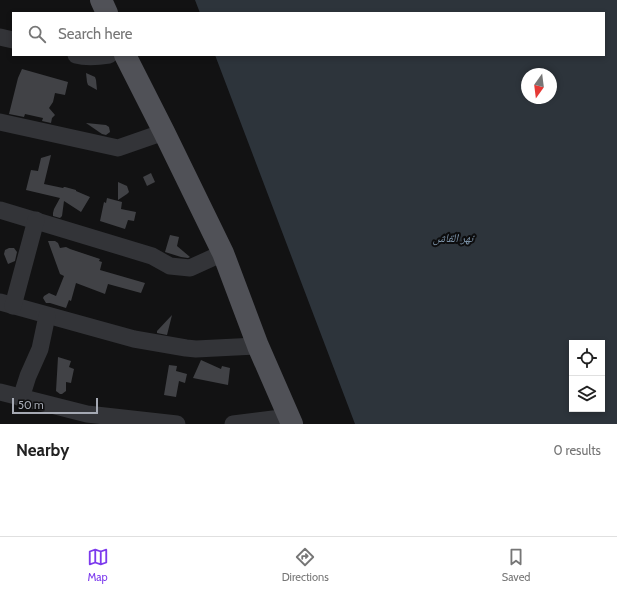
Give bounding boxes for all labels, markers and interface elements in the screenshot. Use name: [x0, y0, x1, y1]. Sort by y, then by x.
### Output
search box: [12, 12, 605, 56]
icon: search: [26, 23, 48, 45]
text: Search here: [58, 25, 133, 43]
north arrow: [521, 68, 557, 104]
water label: نهر القاش: [433, 230, 476, 246]
map controls: [569, 340, 605, 412]
button: locate: [569, 340, 605, 376]
button: layers: [569, 376, 605, 412]
scale bar: [12, 396, 98, 415]
text: 50 m: [18, 398, 44, 412]
text: Nearby: [16, 440, 69, 460]
text: 0 results: [553, 442, 601, 458]
tab: Map: [87, 546, 109, 584]
tab: Directions: [282, 546, 329, 584]
tab: Saved: [502, 546, 530, 584]

